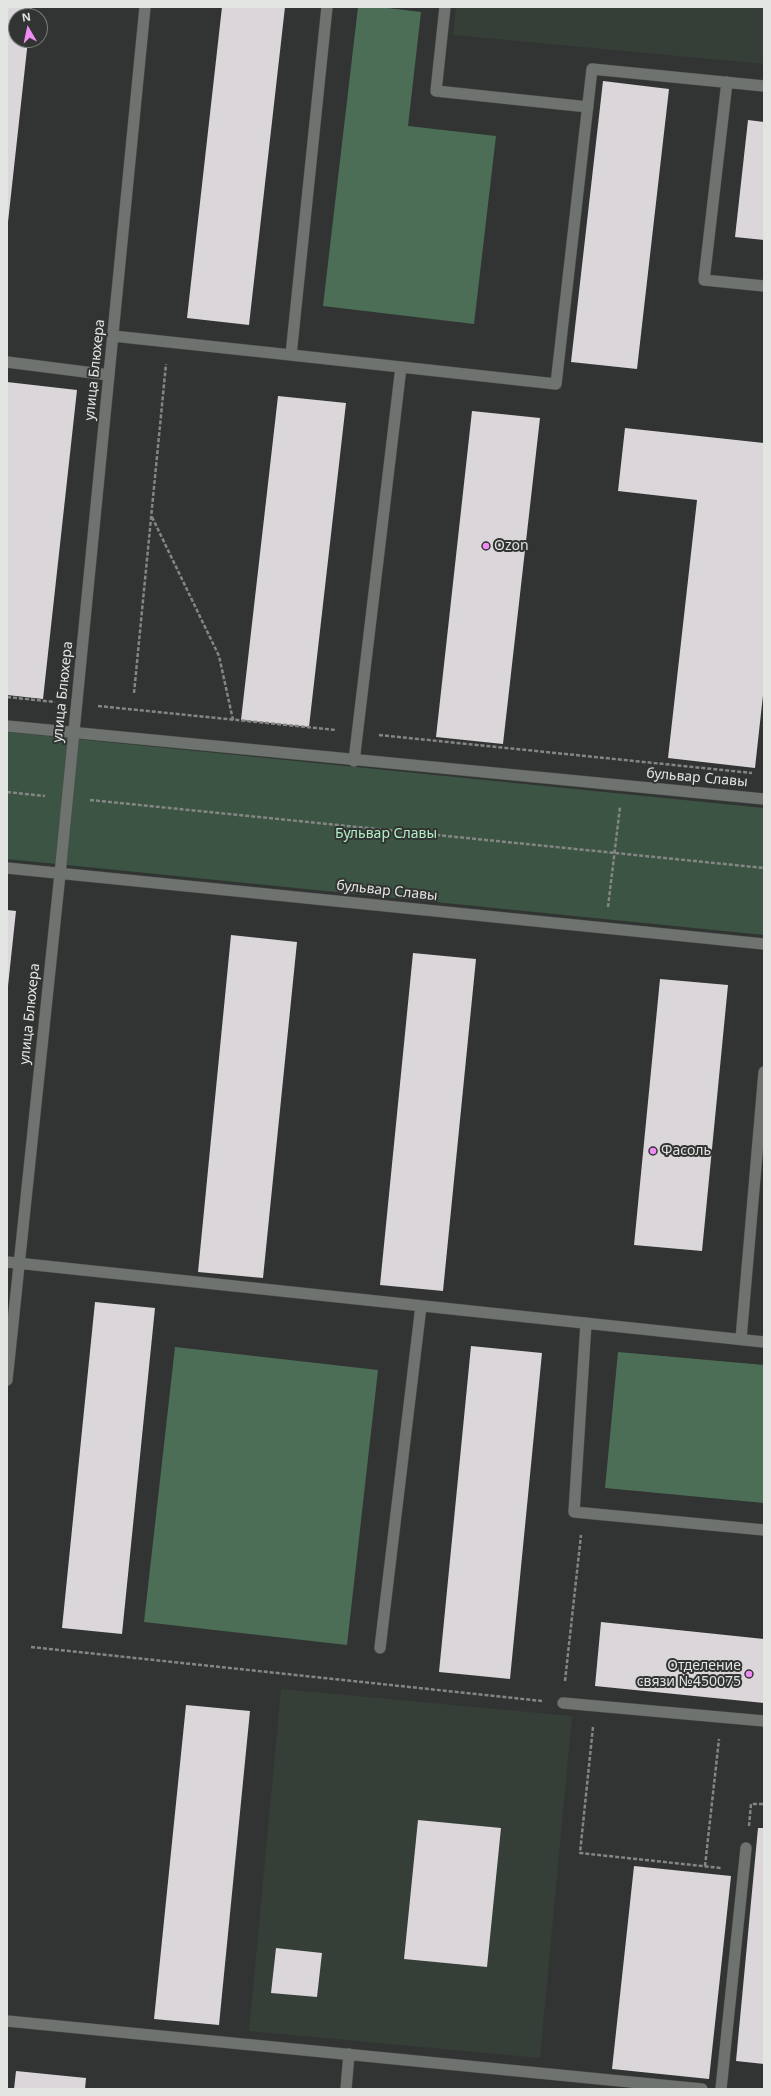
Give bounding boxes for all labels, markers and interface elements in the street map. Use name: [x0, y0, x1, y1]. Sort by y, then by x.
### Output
north arrow: [8, 8, 48, 48]
text: N: [21, 9, 32, 25]
street label: улица Блюхера: [81, 318, 109, 422]
place label: Ozon: [494, 538, 529, 554]
marker: Ozon: [481, 541, 491, 551]
street label: улица Блюхера: [49, 640, 77, 744]
street label: бульвар Славы: [646, 765, 748, 791]
park label: Бульвар Славы: [335, 826, 437, 842]
street label: бульвар Славы: [336, 877, 438, 905]
street label: улица Блюхера: [16, 962, 44, 1066]
place label: Фасоль: [661, 1143, 711, 1159]
marker: Фасоль: [648, 1146, 658, 1156]
place label: Отделение связи №450075: [637, 1658, 741, 1690]
marker: Отделение связи №450075: [744, 1669, 754, 1679]

